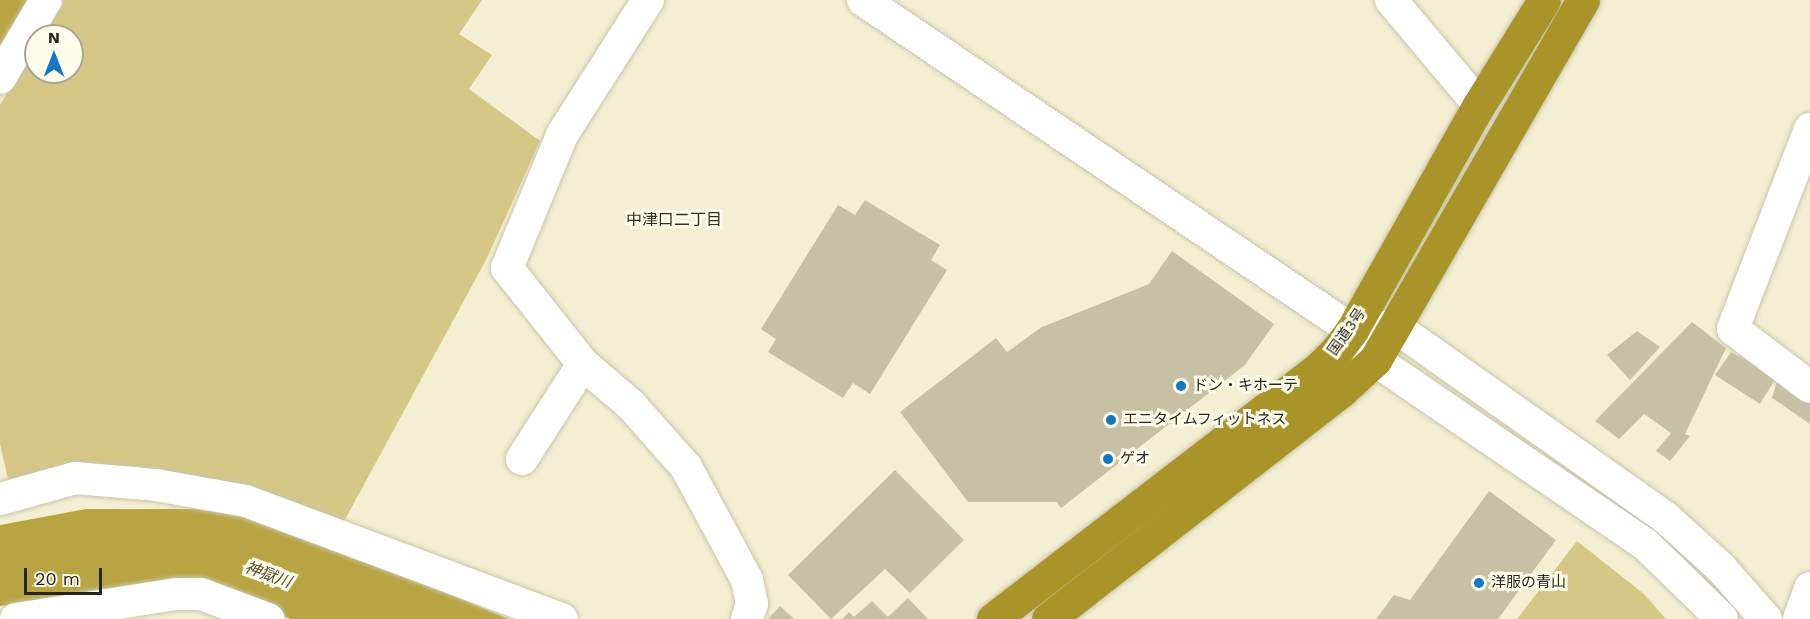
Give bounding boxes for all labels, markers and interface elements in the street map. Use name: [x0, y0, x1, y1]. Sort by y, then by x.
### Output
north arrow: [24, 24, 84, 84]
text: N: [48, 28, 60, 47]
district label: 中津口二丁目: [626, 210, 722, 230]
street label: 国道3号: [1324, 305, 1370, 359]
place label: ドン・キホーテ: [1193, 377, 1298, 395]
marker: ドン・キホーテ: [1174, 379, 1188, 393]
place label: エニタイムフィットネス: [1123, 411, 1288, 429]
marker: エニタイムフィットネス: [1104, 413, 1118, 427]
place label: ゲオ: [1120, 450, 1150, 468]
marker: ゲオ: [1101, 452, 1115, 466]
scale bar: [27, 556, 105, 594]
water label: 神獄川: [242, 558, 294, 592]
text: 20 m: [35, 568, 80, 589]
place label: 洋服の青山: [1491, 574, 1566, 592]
marker: 洋服の青山: [1472, 576, 1486, 590]

